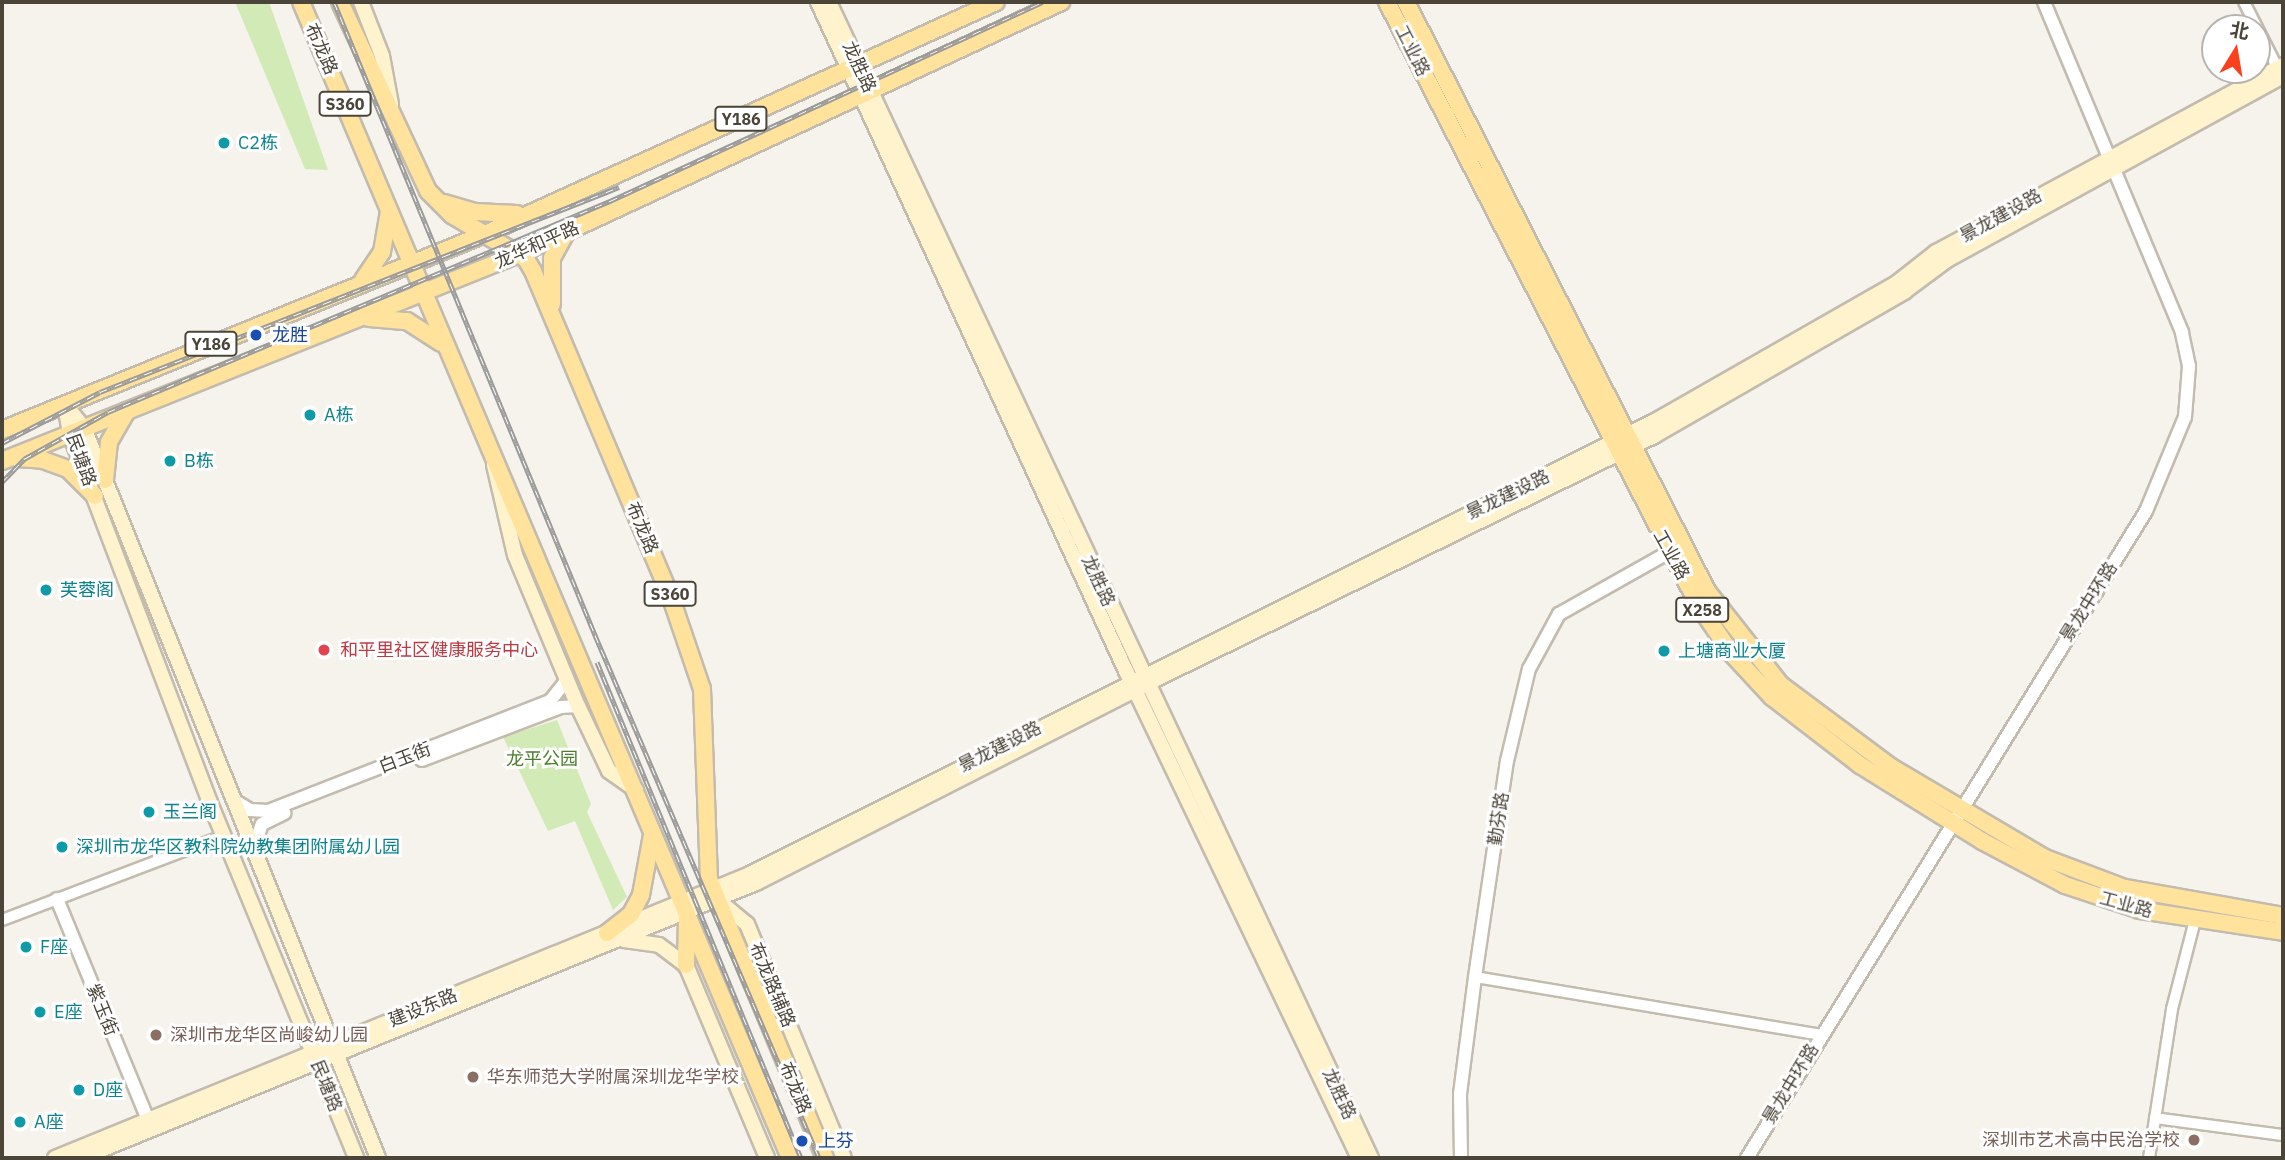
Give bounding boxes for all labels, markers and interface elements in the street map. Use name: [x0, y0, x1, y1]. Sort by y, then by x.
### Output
north arrow: [2201, 14, 2271, 84]
text: 北: [2228, 17, 2251, 44]
street label: 布龙路: [300, 20, 342, 78]
street label: 工业路: [1390, 22, 1434, 80]
street label: 龙胜路: [838, 38, 880, 96]
road number: S360: [317, 92, 373, 116]
road number: Y186: [713, 106, 769, 132]
place label: C2栋: [238, 132, 278, 154]
marker: C2栋: [216, 135, 232, 151]
street label: 景龙建设路: [1956, 185, 2046, 247]
street label: 龙华和平路: [491, 217, 583, 273]
place label: 龙胜: [272, 324, 308, 346]
marker: 龙胜: [246, 325, 266, 345]
road number: Y186: [183, 332, 239, 356]
place label: A栋: [324, 404, 354, 426]
marker: A栋: [302, 407, 318, 423]
street label: 民塘路: [62, 431, 100, 489]
place label: B栋: [184, 450, 214, 472]
marker: B栋: [162, 453, 178, 469]
street label: 景龙建设路: [1463, 466, 1553, 524]
street label: 布龙路: [622, 499, 662, 557]
street label: 工业路: [1648, 526, 1694, 584]
street label: 龙胜路: [1077, 552, 1119, 610]
street label: 景龙中环路: [2056, 558, 2122, 646]
place label: 芙蓉阁: [60, 579, 114, 601]
marker: 芙蓉阁: [38, 582, 54, 598]
road number: S360: [642, 582, 698, 607]
road number: X258: [1674, 597, 1730, 622]
place label: 和平里社区健康服务中心: [340, 639, 538, 661]
marker: 和平里社区健康服务中心: [314, 640, 334, 660]
place label: 上塘商业大厦: [1678, 640, 1786, 662]
marker: 上塘商业大厦: [1656, 643, 1672, 659]
street label: 景龙建设路: [955, 717, 1045, 777]
street label: 白玉街: [376, 738, 434, 778]
park label: 龙平公园: [506, 748, 578, 770]
street label: 勤芬路: [1485, 791, 1513, 847]
place label: 玉兰阁: [163, 801, 217, 823]
marker: 玉兰阁: [141, 804, 157, 820]
place label: 深圳市龙华区教科院幼教集团附属幼儿园: [76, 836, 400, 858]
marker: 深圳市龙华区教科院幼教集团附属幼儿园: [54, 839, 70, 855]
street label: 工业路: [2097, 888, 2155, 922]
place label: F座: [40, 936, 68, 958]
marker: F座: [18, 939, 34, 955]
street label: 布龙路辅路: [744, 939, 800, 1031]
street label: 紫玉街: [82, 981, 122, 1039]
street label: 建设东路: [386, 985, 460, 1031]
place label: E座: [54, 1001, 82, 1023]
marker: E座: [32, 1004, 48, 1020]
place label: 深圳市龙华区尚峻幼儿园: [170, 1024, 368, 1046]
marker: 深圳市龙华区尚峻幼儿园: [148, 1027, 164, 1043]
street label: 景龙中环路: [1759, 1040, 1823, 1128]
street label: 民塘路: [306, 1057, 346, 1115]
street label: 布龙路: [775, 1059, 815, 1117]
street label: 龙胜路: [1318, 1065, 1360, 1123]
place label: 华东师范大学附属深圳龙华学校: [487, 1066, 739, 1088]
marker: 华东师范大学附属深圳龙华学校: [465, 1069, 481, 1085]
place label: D座: [93, 1079, 123, 1101]
marker: D座: [71, 1082, 87, 1098]
place label: A座: [34, 1111, 64, 1133]
marker: A座: [12, 1114, 28, 1130]
place label: 深圳市艺术高中民治学校: [1982, 1129, 2180, 1151]
place label: 上芬: [818, 1130, 854, 1152]
marker: 上芬: [792, 1131, 812, 1151]
marker: 深圳市艺术高中民治学校: [2186, 1132, 2202, 1148]

